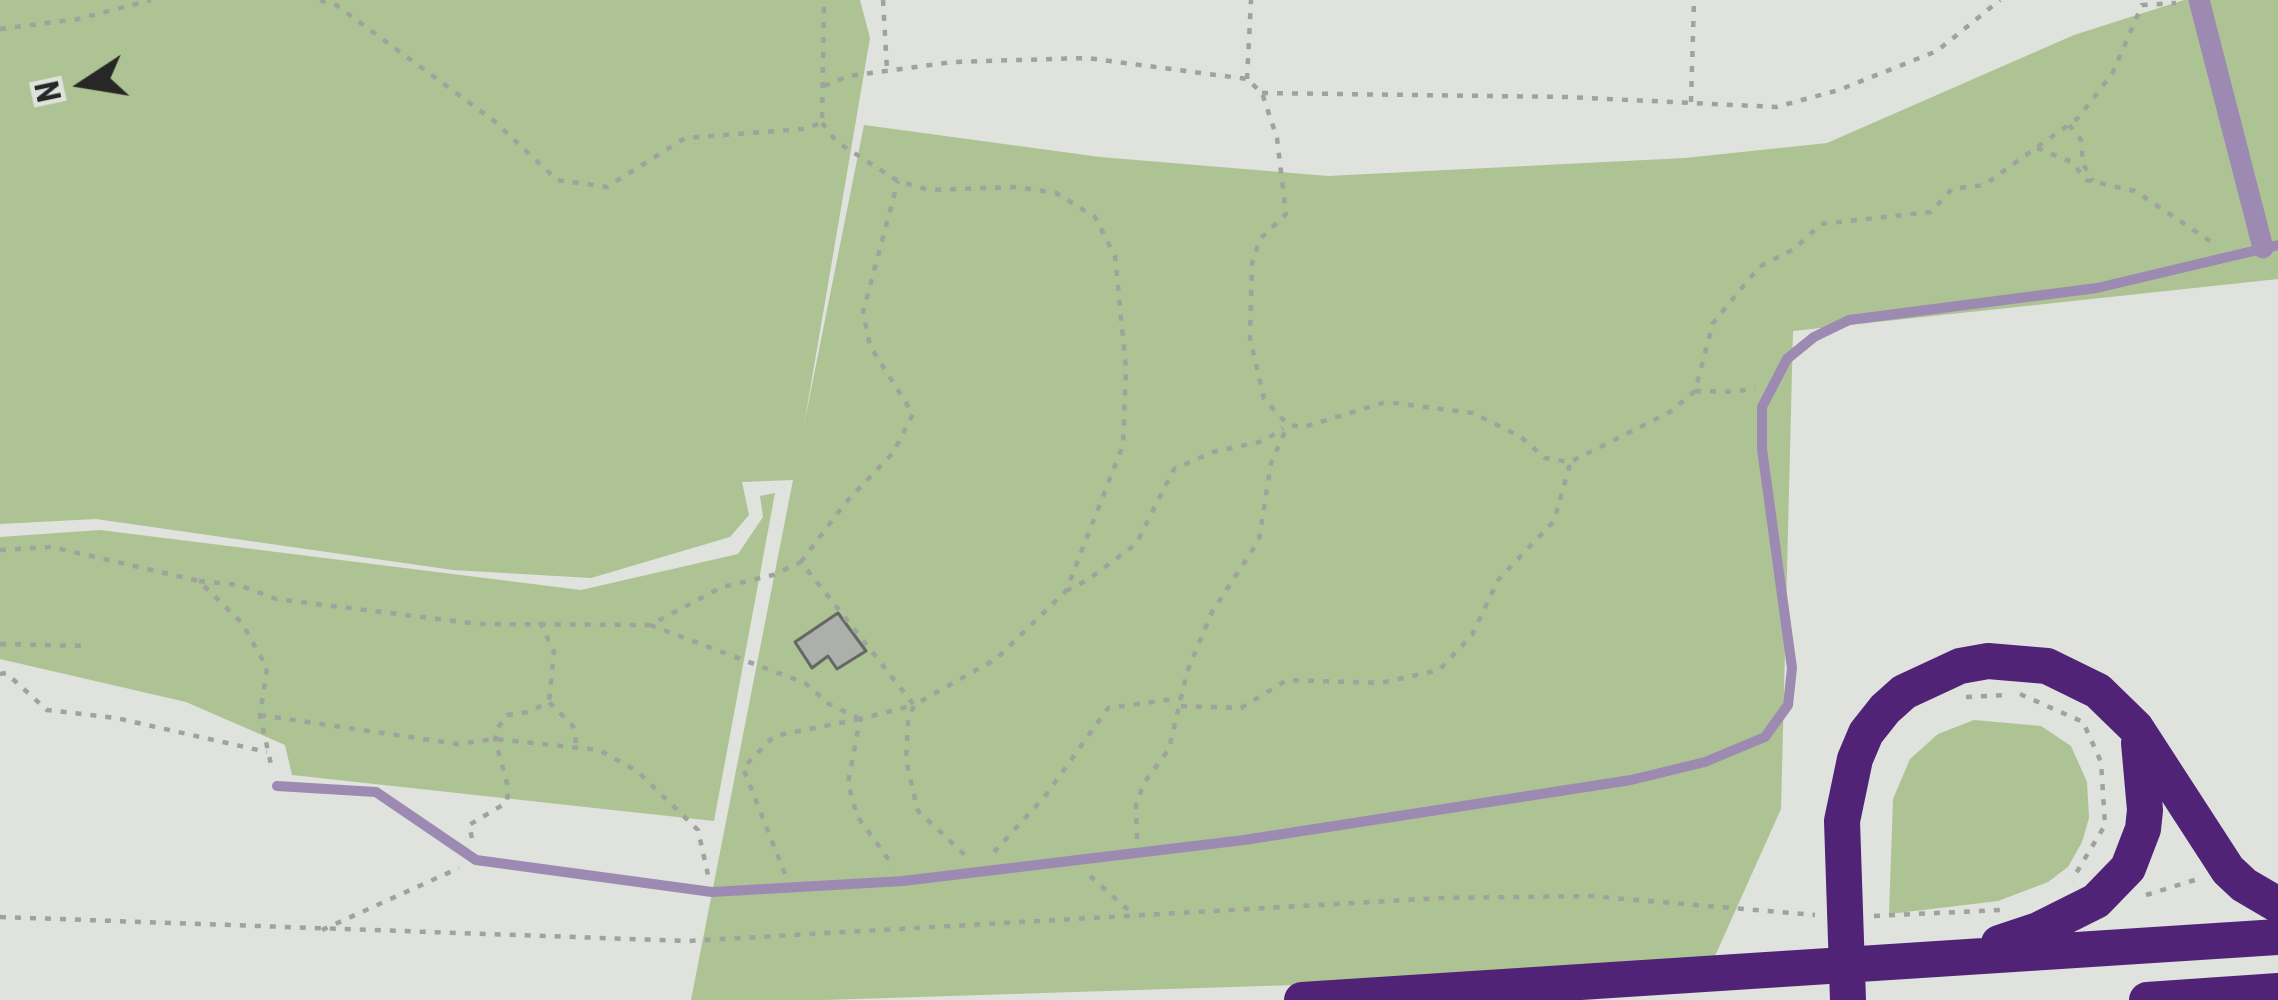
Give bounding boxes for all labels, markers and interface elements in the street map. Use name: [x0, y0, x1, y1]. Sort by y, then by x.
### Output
north arrow: [24, 24, 144, 144]
text: N: [27, 78, 69, 106]

